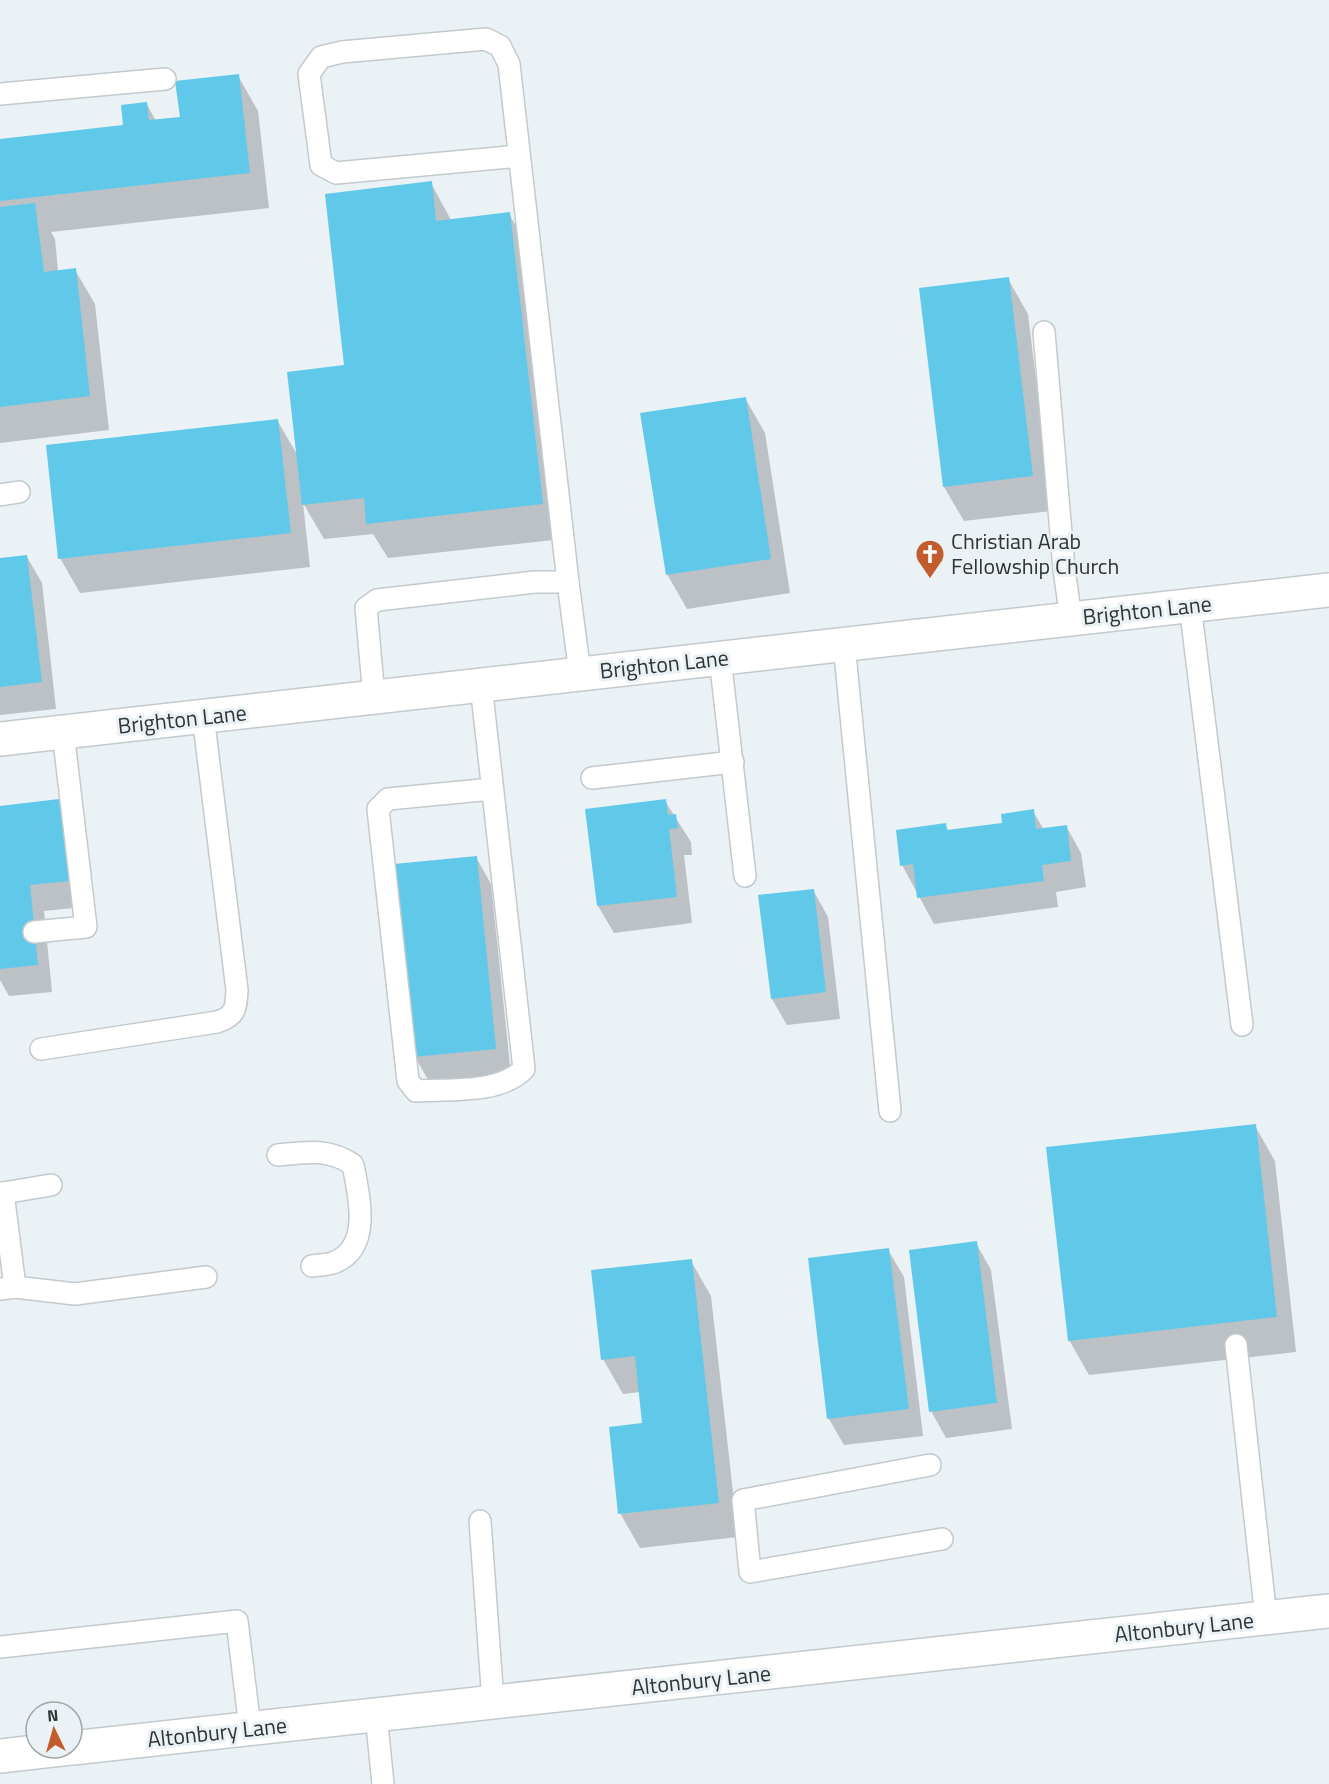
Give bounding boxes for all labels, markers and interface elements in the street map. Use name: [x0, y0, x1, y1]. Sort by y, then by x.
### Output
place label: Christian Arab Fellowship Church: [951, 524, 1119, 583]
church icon: Christian Arab Fellowship Church: [914, 538, 946, 580]
street label: Brighton Lane: [1081, 586, 1213, 634]
street label: Brighton Lane: [598, 640, 730, 688]
street label: Brighton Lane: [116, 695, 248, 743]
street label: Altonbury Lane: [1113, 1603, 1255, 1651]
street label: Altonbury Lane: [630, 1656, 772, 1704]
north arrow: [24, 1700, 84, 1760]
text: N: [46, 1703, 59, 1727]
street label: Altonbury Lane: [146, 1708, 288, 1756]

